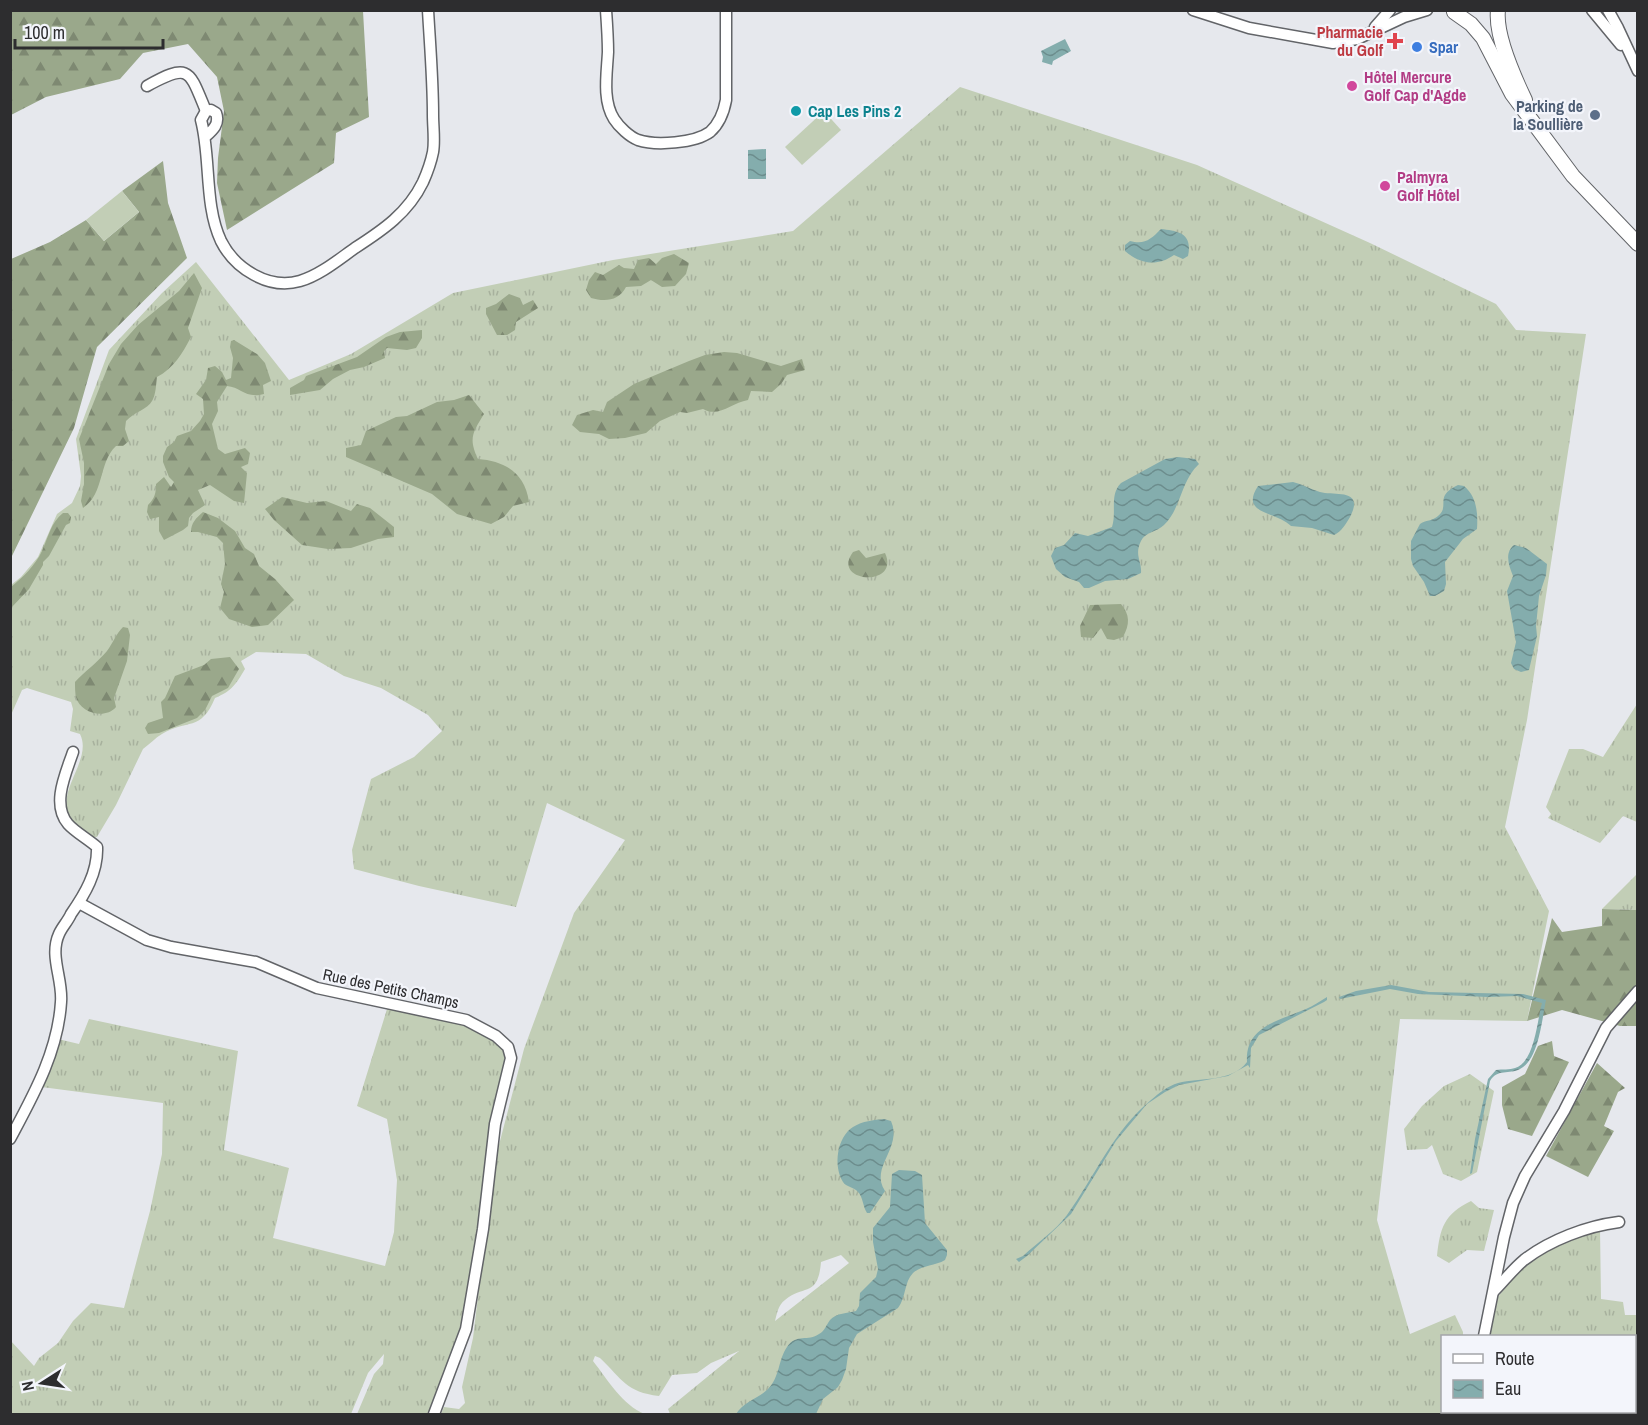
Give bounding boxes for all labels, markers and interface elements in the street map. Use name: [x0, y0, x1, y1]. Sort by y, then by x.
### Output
scale bar: [15, 12, 164, 50]
text: 100 m: [24, 20, 65, 45]
place label: Pharmacie du Golf: [1317, 21, 1384, 61]
marker: Pharmacie du Golf: [1388, 34, 1402, 48]
place label: Spar: [1429, 36, 1459, 58]
marker: Spar: [1410, 40, 1424, 54]
place label: Hôtel Mercure Golf Cap d'Agde: [1364, 66, 1466, 106]
marker: Hôtel Mercure Golf Cap d'Agde: [1345, 79, 1359, 93]
place label: Parking de la Soullière: [1513, 95, 1583, 135]
place label: Cap Les Pins 2: [808, 100, 901, 122]
marker: Cap Les Pins 2: [789, 104, 803, 118]
marker: Parking de la Soullière: [1588, 108, 1602, 122]
place label: Palmyra Golf Hôtel: [1397, 166, 1460, 206]
marker: Palmyra Golf Hôtel: [1378, 179, 1392, 193]
street label: Rue des Petits Champs: [321, 963, 461, 1013]
legend: [1441, 1335, 1636, 1413]
text: Route: [1495, 1346, 1534, 1371]
north arrow: [12, 1353, 72, 1413]
text: Eau: [1495, 1376, 1521, 1401]
text: N: [16, 1379, 39, 1393]

